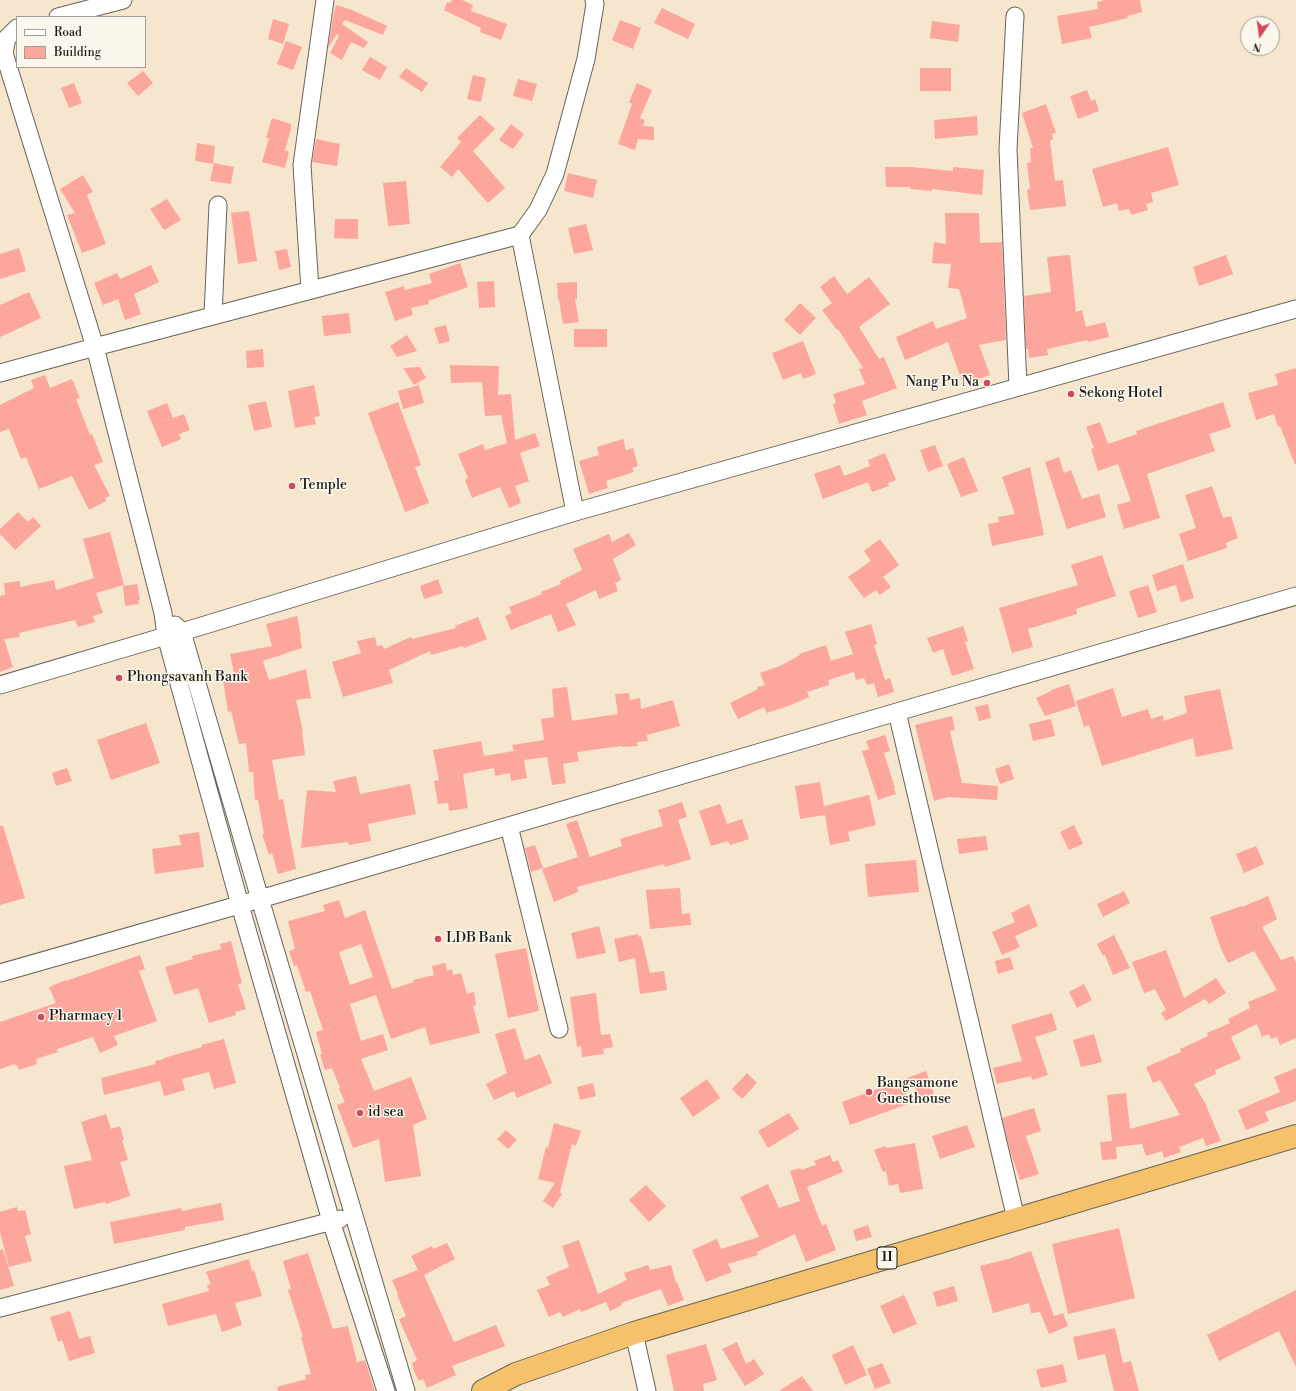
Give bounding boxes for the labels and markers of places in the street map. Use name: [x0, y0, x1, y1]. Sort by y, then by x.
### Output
place label: Nang Pu Na: [905, 375, 979, 391]
marker: Nang Pu Na: [982, 378, 992, 388]
place label: Sekong Hotel: [1079, 386, 1163, 402]
marker: Sekong Hotel: [1066, 389, 1076, 399]
place label: Temple: [300, 478, 347, 494]
marker: Temple: [287, 481, 297, 491]
place label: Phongsavanh Bank: [127, 670, 248, 686]
marker: Phongsavanh Bank: [114, 673, 124, 683]
place label: LDB Bank: [446, 931, 511, 947]
marker: LDB Bank: [433, 934, 443, 944]
place label: Pharmacy 1: [49, 1009, 122, 1025]
marker: Pharmacy 1: [36, 1012, 46, 1022]
place label: Bangsamone Guesthouse: [877, 1076, 958, 1108]
marker: Bangsamone Guesthouse: [864, 1087, 874, 1097]
place label: id sea: [368, 1105, 404, 1121]
marker: id sea: [355, 1108, 365, 1118]

